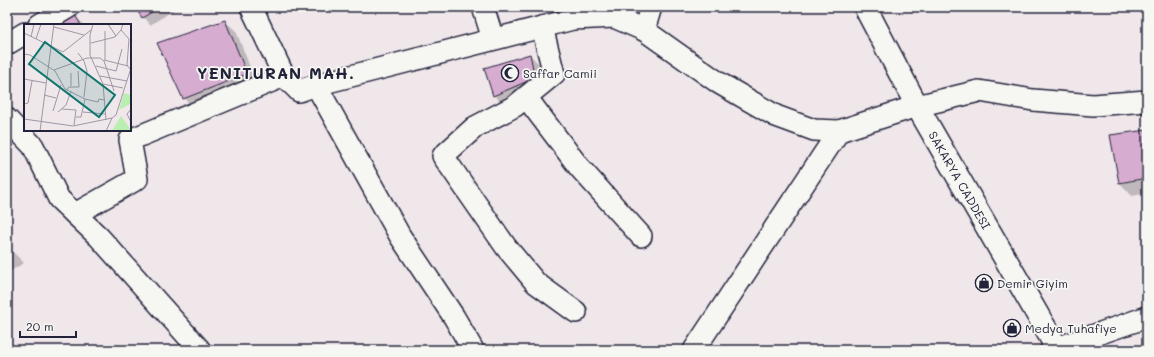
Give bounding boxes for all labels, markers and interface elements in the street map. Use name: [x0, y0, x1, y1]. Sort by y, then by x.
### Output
inset map: [24, 24, 131, 131]
district label: YENITURAN MAH.: [197, 62, 355, 83]
mosque icon: Saffar Camii: [500, 63, 520, 83]
place label: Saffar Camii: [523, 65, 597, 81]
street label: SAKARYA CADDESI: [925, 128, 995, 232]
shop icon: Demir Giyim: [974, 273, 994, 293]
place label: Demir Giyim: [997, 275, 1068, 291]
scale bar: [20, 313, 76, 339]
text: 20 m: [26, 318, 54, 334]
shop icon: Medya Tuhafiye: [1002, 318, 1022, 338]
place label: Medya Tuhafiye: [1025, 320, 1117, 336]

